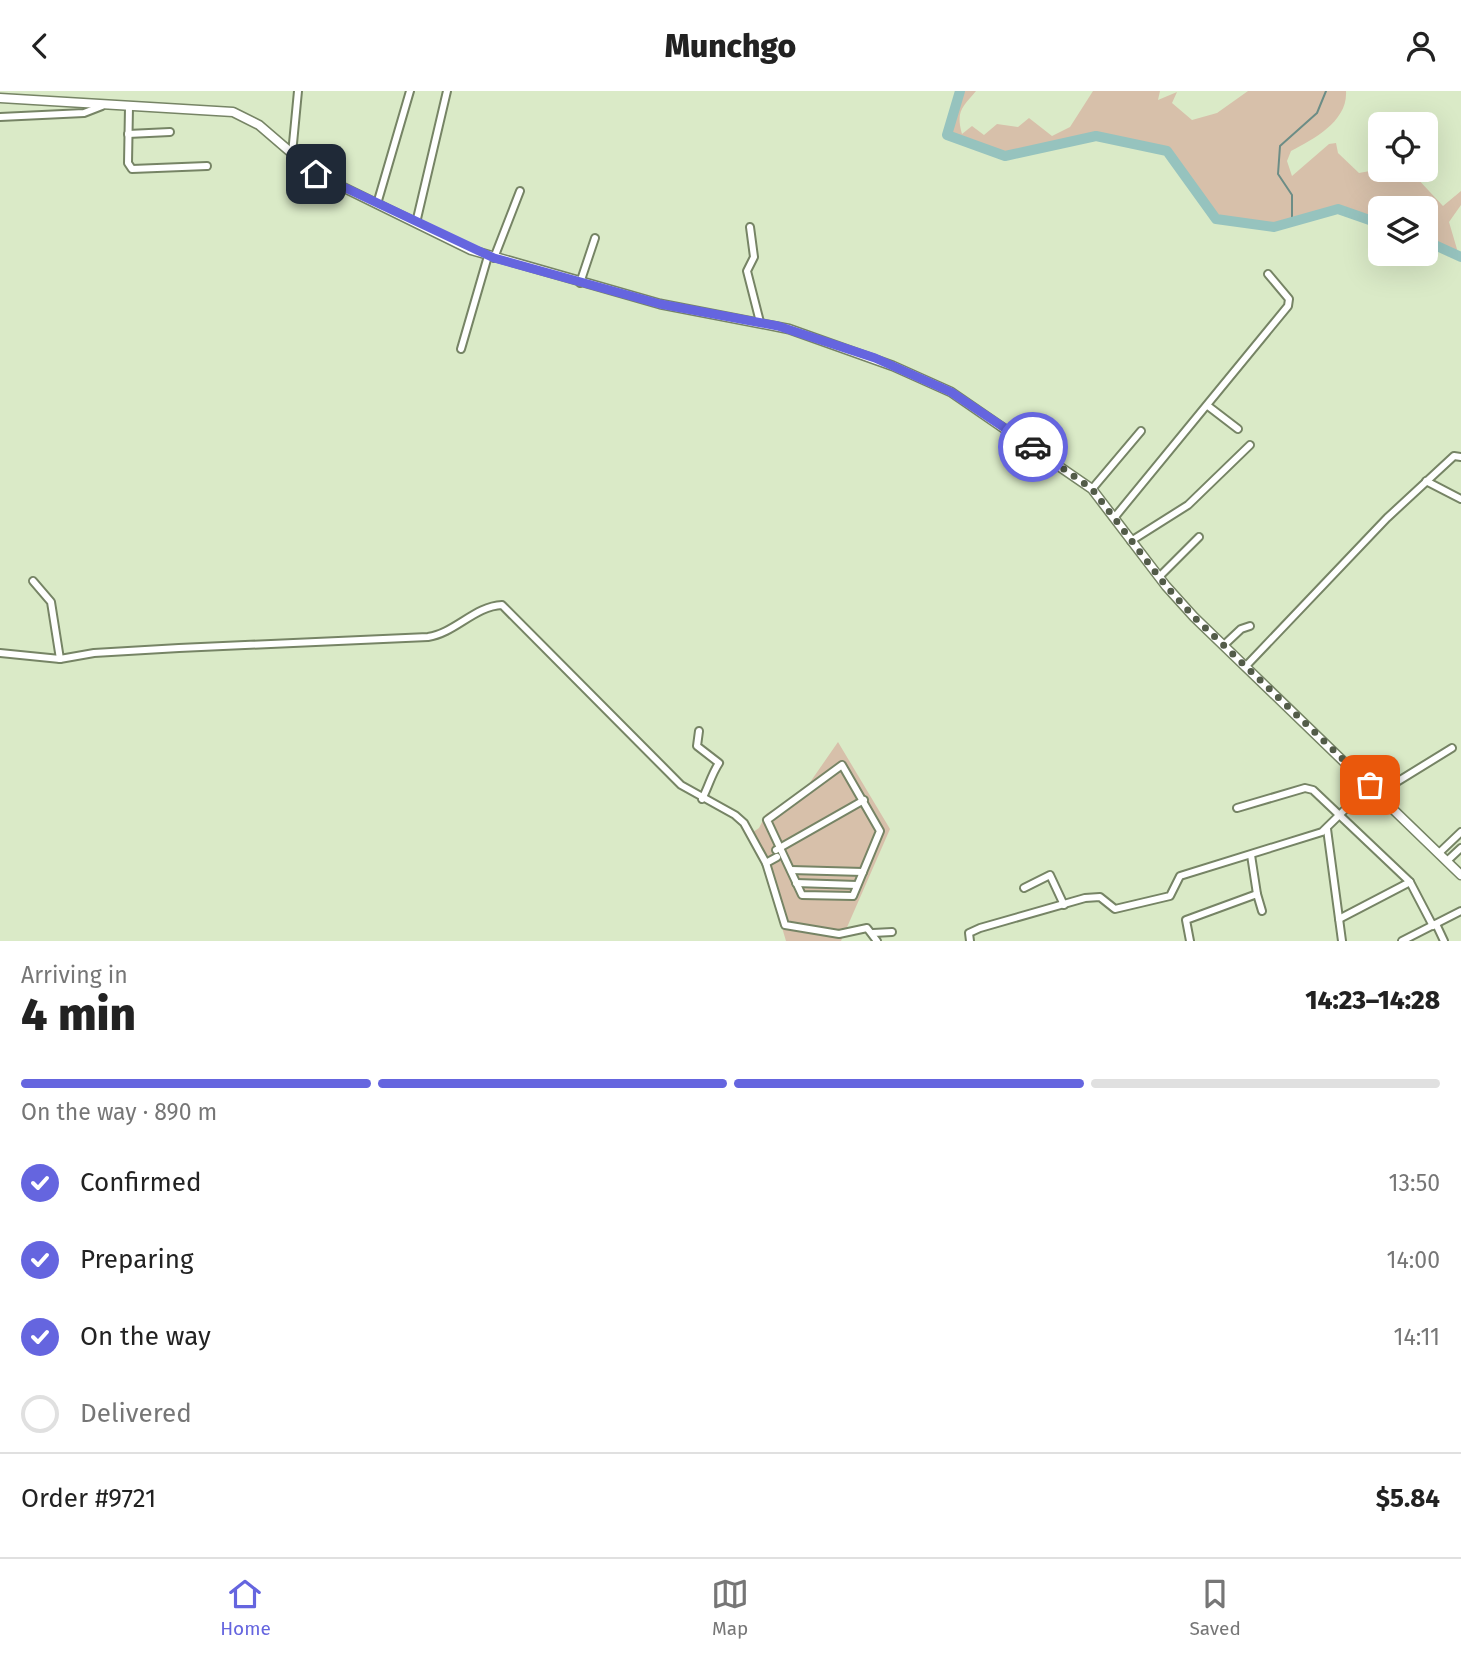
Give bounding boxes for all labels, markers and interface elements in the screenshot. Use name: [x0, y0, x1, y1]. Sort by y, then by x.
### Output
icon: back: [21, 27, 59, 65]
text: Munchgo: [665, 27, 796, 65]
icon: person: [1402, 27, 1440, 65]
map controls: [1368, 112, 1438, 266]
button: locate: [1368, 112, 1438, 182]
pin: [286, 144, 346, 204]
icon: home: [297, 155, 335, 193]
button: layers: [1368, 196, 1438, 266]
courier: [998, 412, 1068, 482]
icon: car: [1014, 428, 1052, 466]
pin: [1340, 755, 1400, 815]
icon: bag: [1351, 766, 1389, 804]
text: Arriving in: [21, 961, 128, 989]
text: 14:23–14:28: [1305, 985, 1440, 1016]
text: 4 min: [21, 987, 136, 1042]
text: On the way · 890 m: [21, 1098, 217, 1126]
icon: check: [21, 1164, 59, 1202]
text: Confirmed: [80, 1167, 201, 1198]
text: 13:50: [1389, 1169, 1440, 1197]
icon: check: [21, 1241, 59, 1279]
text: Preparing: [80, 1244, 193, 1275]
text: 14:00: [1387, 1246, 1440, 1274]
icon: check: [21, 1318, 59, 1356]
text: On the way: [80, 1321, 211, 1352]
text: 14:11: [1394, 1323, 1440, 1351]
text: Delivered: [80, 1398, 192, 1429]
text: Order #9721: [21, 1483, 156, 1514]
text: $5.84: [1376, 1483, 1440, 1514]
tab: Home: [220, 1575, 271, 1640]
tab: Map: [711, 1575, 749, 1640]
tab: Saved: [1189, 1575, 1241, 1640]

